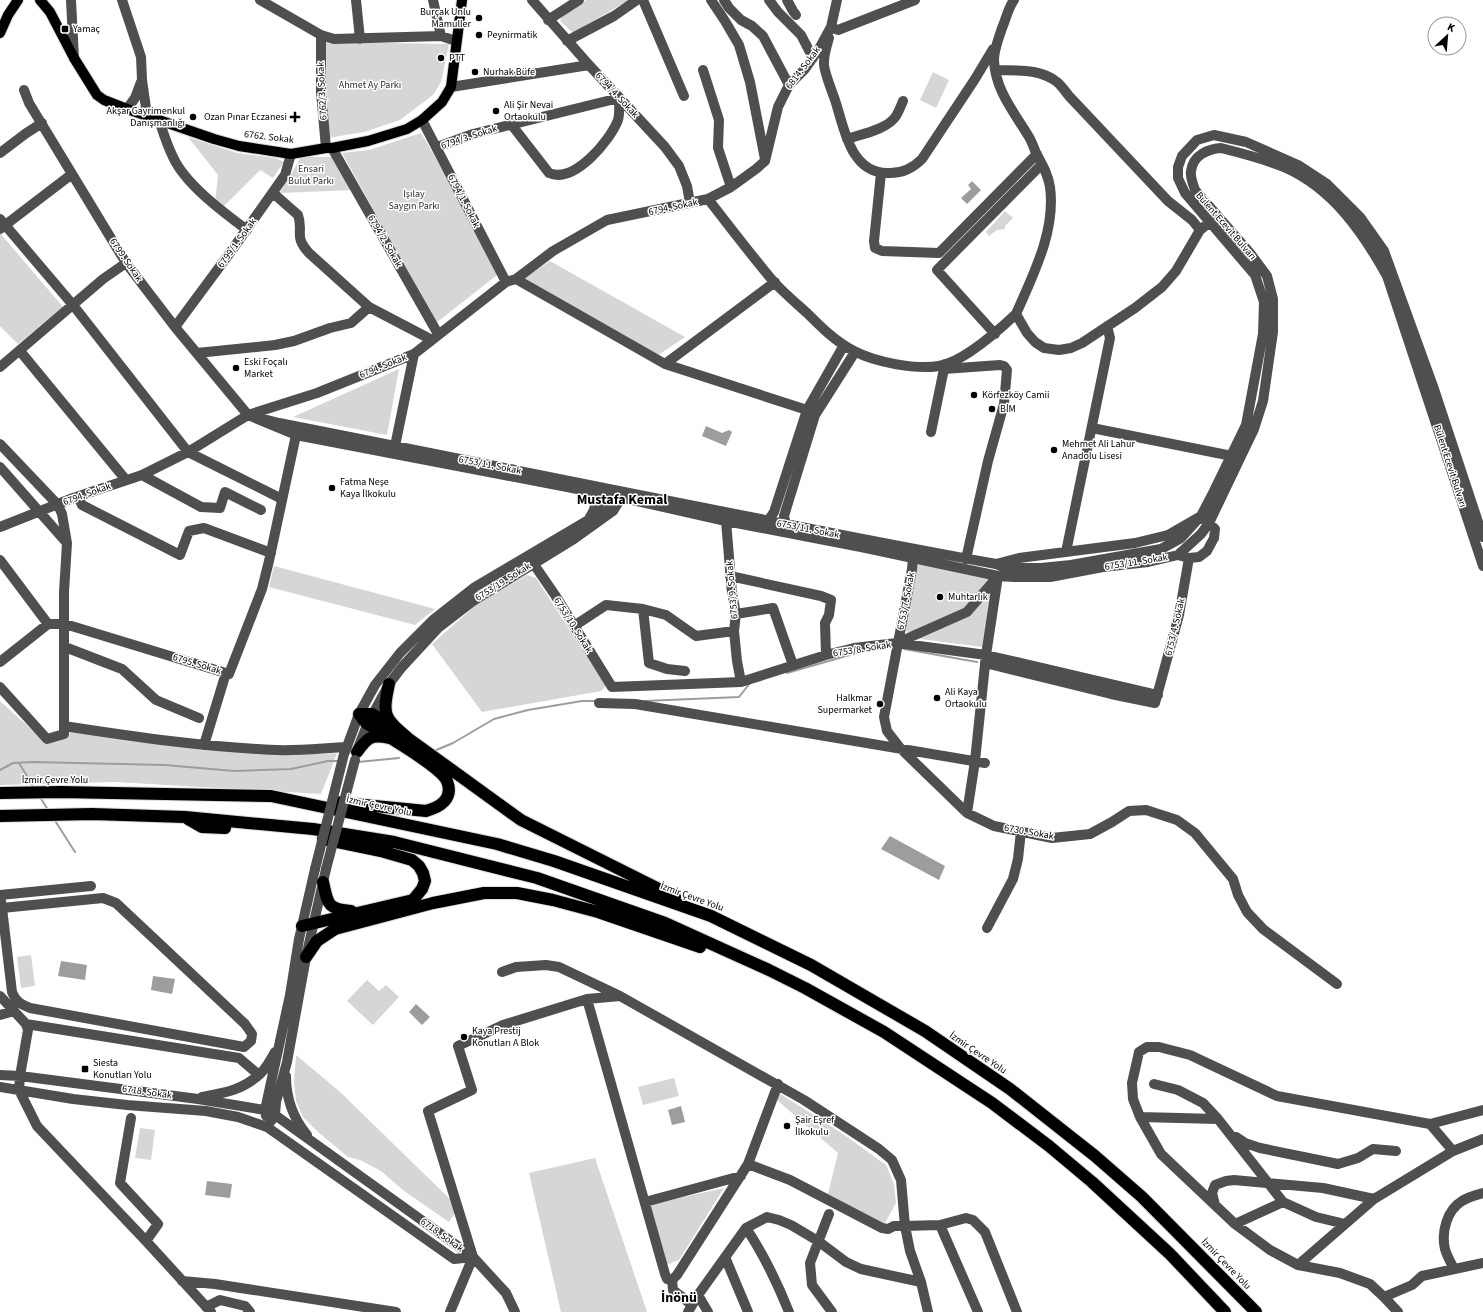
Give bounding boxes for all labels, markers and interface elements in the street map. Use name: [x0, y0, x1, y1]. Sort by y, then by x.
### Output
place label: Burçak Unlu Mamuller: [420, 5, 472, 31]
marker: Burçak Unlu Mamuller: [474, 13, 484, 23]
north arrow: [1427, 16, 1467, 56]
text: K: [1445, 19, 1458, 36]
place label: Yamaç: [72, 22, 100, 36]
marker: Yamaç: [60, 24, 70, 34]
place label: Peynirmatik: [487, 28, 538, 42]
marker: Peynirmatik: [474, 30, 484, 40]
street label: 6814. Sokak: [782, 44, 824, 92]
place label: PTT: [449, 51, 466, 65]
marker: PTT: [436, 53, 446, 63]
street label: 6762/3. Sokak: [313, 61, 331, 121]
place label: Nurhak Büfe: [483, 65, 535, 79]
marker: Nurhak Büfe: [470, 67, 480, 77]
street label: 6794/4. Sokak: [592, 69, 642, 121]
park label: Ahmet Ay Parkı: [339, 78, 401, 92]
place label: Ali Şir Nevai Ortaokulu: [504, 98, 553, 124]
place label: Akşar Gayrimenkul Danışmanlığı: [107, 104, 185, 130]
marker: Ali Şir Nevai Ortaokulu: [491, 106, 501, 116]
place label: Ozan Pınar Eczanesi: [204, 110, 287, 124]
marker: Akşar Gayrimenkul Danışmanlığı: [188, 112, 198, 122]
marker: Ozan Pınar Eczanesi: [290, 112, 300, 122]
street label: 6794/3. Sokak: [439, 121, 499, 153]
street label: 6762. Sokak: [243, 127, 295, 147]
park label: Ensari Bulut Parkı: [288, 162, 334, 188]
street label: 6794/1. Sokak: [444, 172, 484, 230]
park label: Işılay Saygın Parkı: [388, 187, 440, 213]
street label: Bülent Ecevit Bulvarı: [1192, 189, 1260, 263]
street label: 6794. Sokak: [647, 195, 699, 219]
street label: 6794/2. Sokak: [364, 212, 406, 270]
street label: 6799/1. Sokak: [214, 215, 260, 271]
street label: 6799. Sokak: [106, 235, 146, 285]
street label: 6794. Sokak: [357, 350, 409, 382]
place label: Eski Foçalı Market: [244, 355, 288, 381]
marker: Eski Foçalı Market: [231, 363, 241, 373]
place label: Körfezköy Camii: [982, 388, 1049, 402]
marker: Körfezköy Camii: [969, 390, 979, 400]
place label: BİM: [1000, 402, 1016, 416]
marker: BİM: [987, 404, 997, 414]
street label: Bülent Ecevit Bulvarı: [1430, 423, 1470, 509]
place label: Mehmet Ali Lahur Anadolu Lisesi: [1062, 437, 1135, 463]
marker: Mehmet Ali Lahur Anadolu Lisesi: [1049, 445, 1059, 455]
street label: 6753/11. Sokak: [458, 452, 523, 478]
place label: Fatma Neşe Kaya İlkokulu: [340, 475, 396, 501]
street label: 6794. Sokak: [61, 479, 113, 509]
marker: Fatma Neşe Kaya İlkokulu: [327, 483, 337, 493]
district label: Mustafa Kemal: [577, 490, 667, 510]
street label: 6753/11. Sokak: [776, 516, 841, 542]
street label: 6753/11. Sokak: [1104, 550, 1168, 574]
street label: 6753/19. Sokak: [472, 559, 534, 605]
street label: 6753/9. Sokak: [722, 560, 742, 620]
street label: 6753/7. Sokak: [894, 571, 918, 631]
place label: Muhtarlık: [948, 590, 988, 604]
marker: Muhtarlık: [935, 592, 945, 602]
street label: 6753/10. Sokak: [550, 594, 596, 656]
street label: 6753/4. Sokak: [1162, 597, 1188, 657]
street label: 6753/8. Sokak: [832, 638, 892, 660]
street label: 6795. Sokak: [171, 650, 223, 678]
place label: Ali Kaya Ortaokulu: [945, 685, 987, 711]
place label: Halkmar Supermarket: [817, 691, 873, 717]
marker: Ali Kaya Ortaokulu: [932, 693, 942, 703]
marker: Halkmar Supermarket: [875, 699, 885, 709]
street label: İzmir Çevre Yolu: [22, 773, 88, 787]
street label: İzmir Çevre Yolu: [345, 792, 413, 820]
street label: 6730. Sokak: [1003, 821, 1055, 843]
street label: İzmir Çevre Yolu: [658, 879, 726, 915]
place label: Kaya Prestij Konutları A Blok: [472, 1024, 539, 1050]
street label: İzmir Çevre Yolu: [946, 1029, 1010, 1077]
marker: Kaya Prestij Konutları A Blok: [459, 1032, 469, 1042]
place label: Siesta Konutları Yolu: [93, 1056, 152, 1082]
marker: Siesta Konutları Yolu: [80, 1064, 90, 1074]
street label: 6718. Sokak: [121, 1082, 173, 1102]
place label: Şair Eşref İlkokulu: [795, 1113, 835, 1139]
marker: Şair Eşref İlkokulu: [782, 1121, 792, 1131]
street label: 6718. Sokak: [418, 1215, 466, 1255]
street label: İzmir Çevre Yolu: [1198, 1235, 1254, 1293]
district label: İnönü: [661, 1288, 697, 1308]

